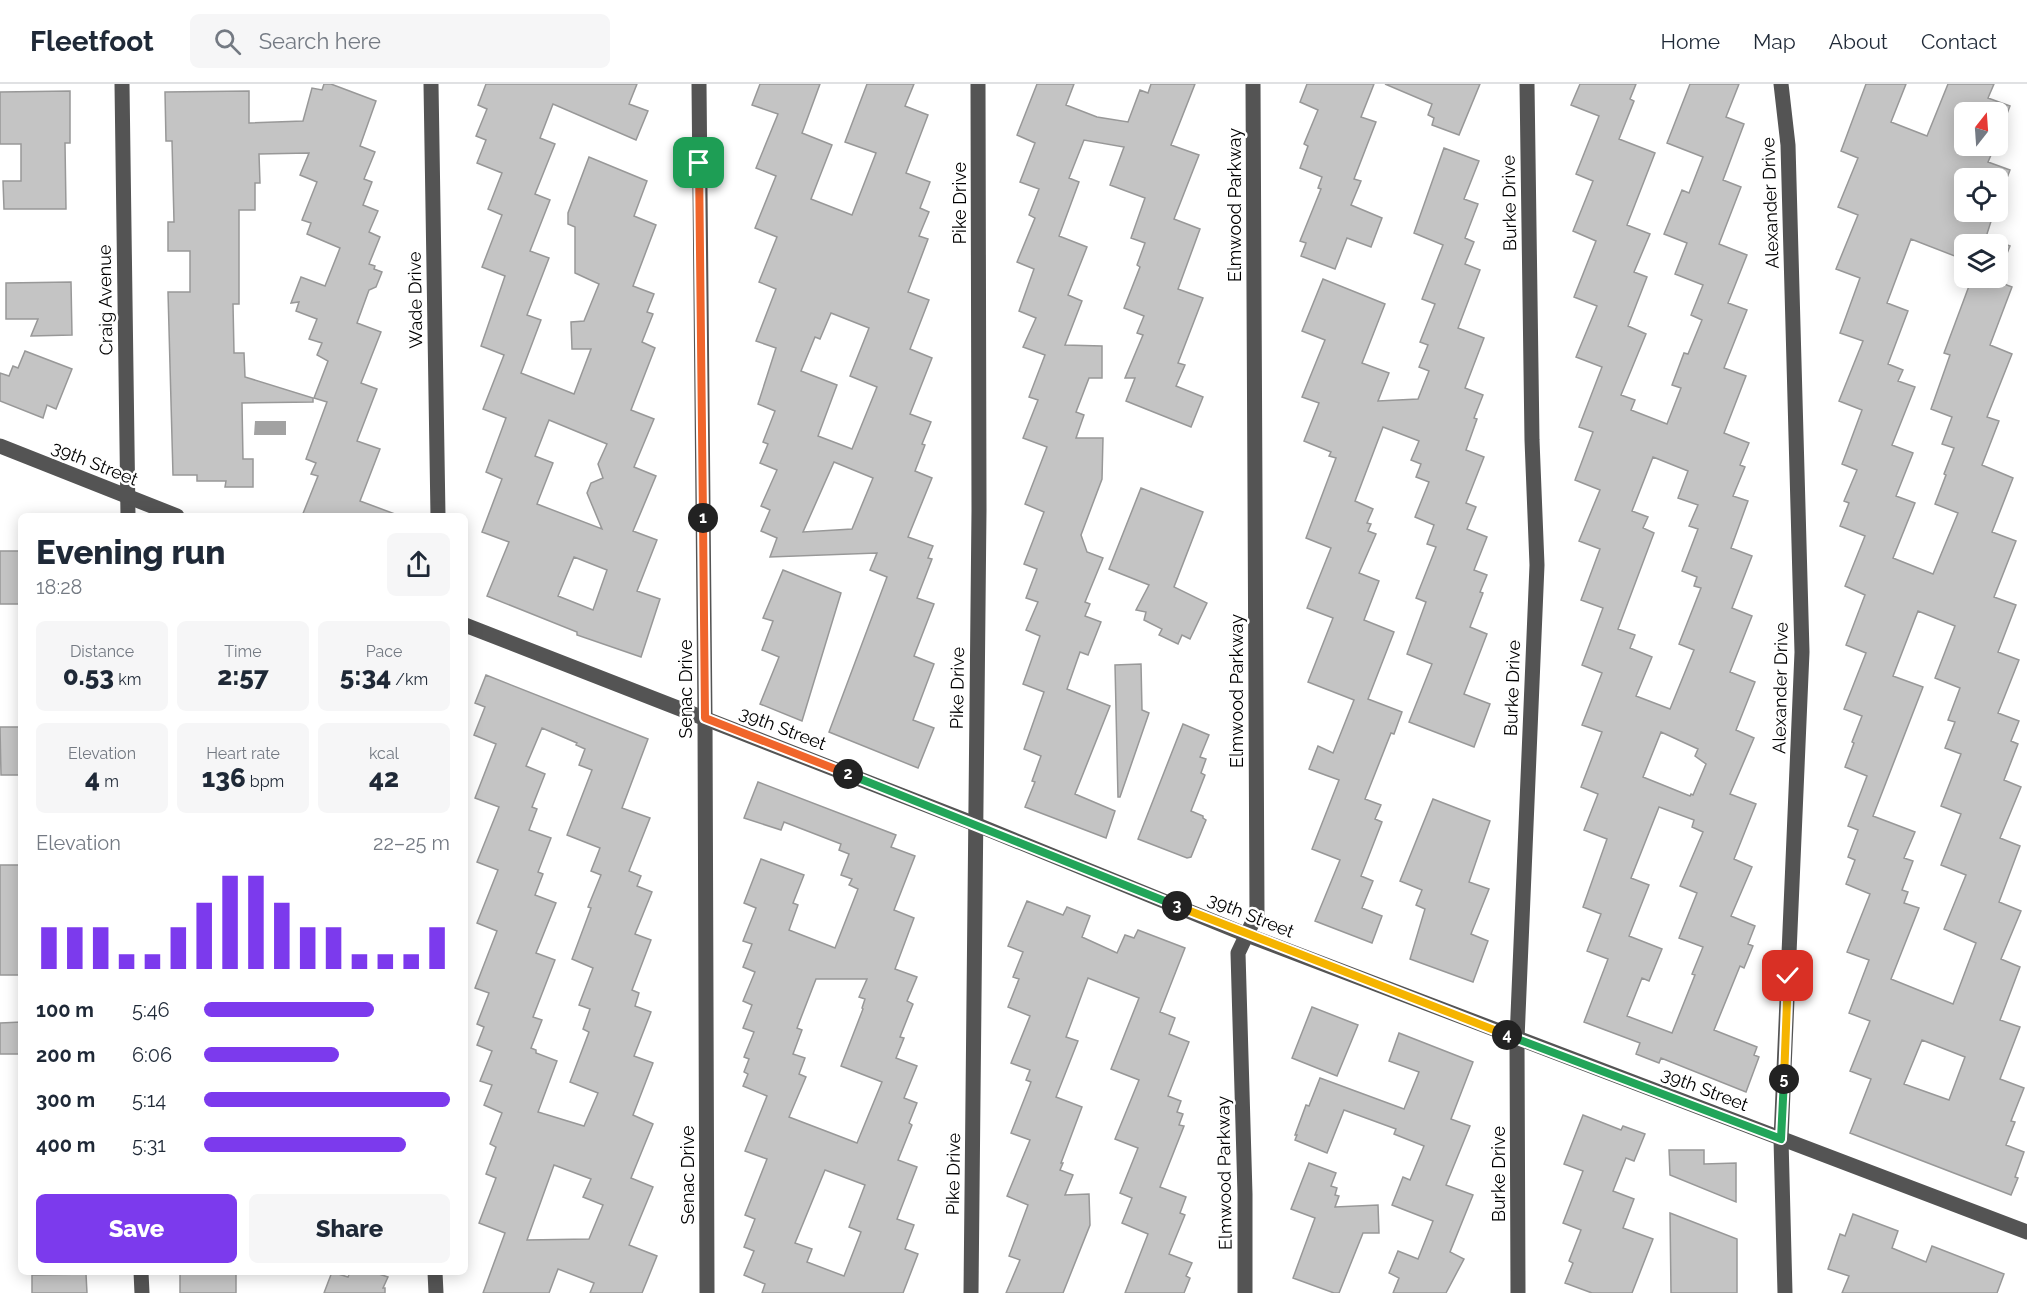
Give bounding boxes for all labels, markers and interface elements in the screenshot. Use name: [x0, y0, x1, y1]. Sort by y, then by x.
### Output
search box: [190, 14, 610, 68]
text: Fleetfoot: [30, 25, 154, 58]
icon: search: [211, 25, 244, 58]
text: Search here: [259, 28, 381, 54]
text: Home: [1661, 29, 1720, 54]
text: Map: [1753, 29, 1796, 54]
text: About: [1829, 29, 1888, 54]
text: Contact: [1921, 29, 1997, 54]
north arrow: [1954, 102, 2008, 156]
map controls: [1954, 102, 2008, 288]
street label: Elmwood Parkway: [1224, 128, 1245, 282]
street label: Alexander Drive: [1757, 136, 1783, 269]
pin: [673, 137, 724, 188]
icon: arrive: [682, 146, 715, 179]
street label: Burke Drive: [1498, 154, 1520, 251]
street label: Pike Drive: [949, 161, 970, 244]
button: locate: [1954, 168, 2008, 222]
button: layers: [1954, 234, 2008, 288]
street label: Craig Avenue: [94, 244, 116, 356]
street label: Wade Drive: [404, 251, 426, 349]
street label: 39th Street: [49, 436, 141, 490]
pin: 1: [688, 503, 718, 533]
text: 1: [699, 508, 707, 527]
text: Evening run: [36, 533, 226, 572]
button: share: [387, 533, 450, 596]
text: 18:28: [36, 575, 82, 599]
street label: Elmwood Parkway: [1226, 614, 1247, 768]
street label: Alexander Drive: [1768, 622, 1792, 754]
street label: Senac Drive: [675, 639, 696, 739]
street label: Burke Drive: [1500, 639, 1524, 736]
text: Distance: [70, 642, 134, 661]
text: Time: [224, 642, 262, 661]
text: Pace: [366, 642, 402, 661]
street label: Pike Drive: [946, 646, 968, 729]
text: 0.53: [63, 661, 114, 691]
text: 2:57: [217, 661, 269, 691]
text: 5:34: [340, 661, 391, 691]
text: km: [114, 670, 141, 689]
text: /km: [391, 670, 428, 689]
street label: 39th Street: [737, 702, 829, 754]
text: Elevation: [68, 744, 136, 763]
text: Heart rate: [206, 744, 280, 763]
text: kcal: [369, 744, 399, 763]
pin: 2: [833, 759, 863, 789]
text: 4: [85, 763, 100, 793]
text: 136: [202, 763, 246, 793]
text: 42: [369, 763, 399, 793]
text: 2: [843, 764, 853, 783]
text: m: [100, 772, 119, 791]
text: bpm: [246, 772, 284, 791]
text: Elevation: [36, 831, 121, 855]
text: 22–25 m: [373, 831, 450, 855]
street label: 39th Street: [1205, 888, 1297, 942]
pin: 3: [1162, 891, 1192, 921]
text: 3: [1173, 896, 1181, 915]
pin: [1762, 950, 1813, 1001]
icon: check: [1771, 959, 1804, 992]
text: 100 m: [36, 998, 94, 1022]
text: 5:46: [132, 998, 170, 1022]
pin: 4: [1492, 1020, 1522, 1050]
text: 4: [1502, 1025, 1512, 1044]
text: 200 m: [36, 1043, 95, 1067]
text: 6:06: [132, 1043, 172, 1067]
street label: 39th Street: [1659, 1063, 1751, 1115]
pin: 5: [1769, 1064, 1799, 1094]
text: 5: [1780, 1069, 1788, 1088]
text: 300 m: [36, 1088, 95, 1112]
text: 5:14: [132, 1088, 166, 1112]
street label: Elmwood Parkway: [1212, 1096, 1236, 1250]
street label: Senac Drive: [677, 1125, 698, 1225]
street label: Burke Drive: [1488, 1125, 1509, 1222]
street label: Pike Drive: [942, 1132, 964, 1215]
text: 400 m: [36, 1133, 95, 1157]
text: 5:31: [132, 1133, 166, 1157]
button: Save: [36, 1194, 237, 1263]
button: Share: [249, 1194, 450, 1263]

